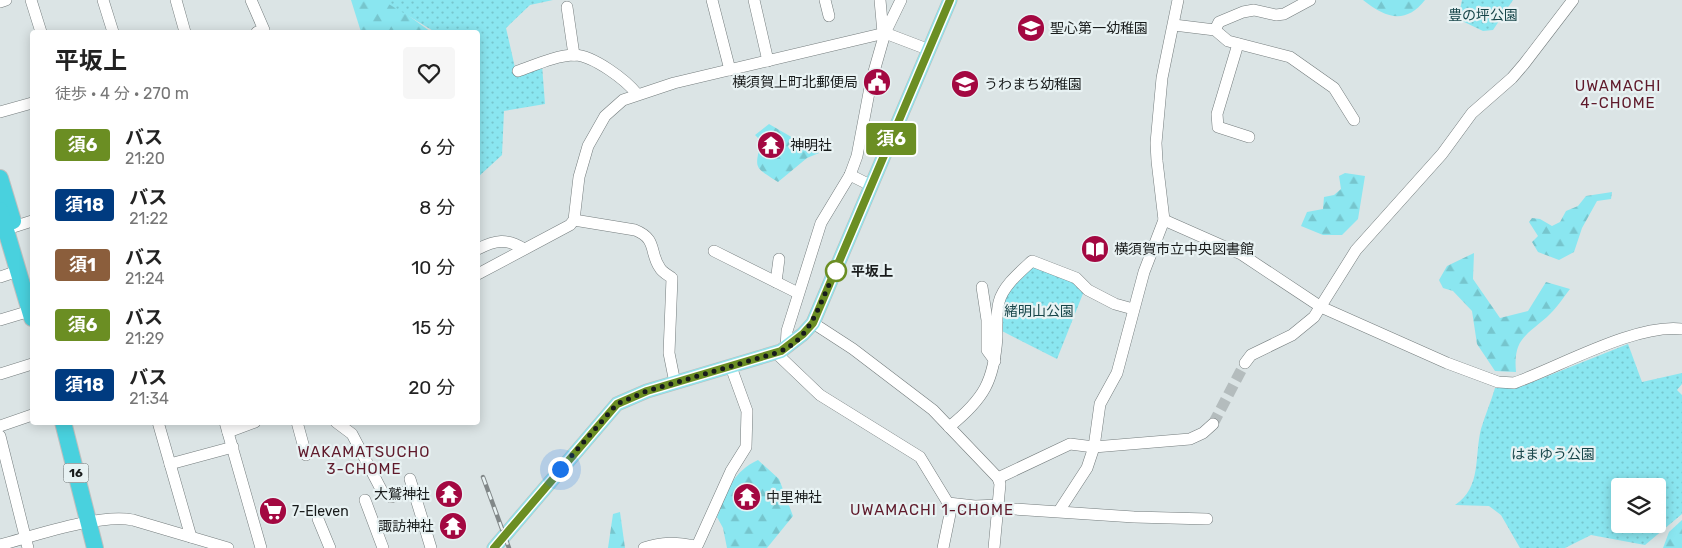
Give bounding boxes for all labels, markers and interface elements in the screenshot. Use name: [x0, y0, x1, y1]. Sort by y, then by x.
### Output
park label: 豊の坪公園: [1448, 7, 1518, 24]
school or university icon: 聖心第一幼稚園: [1016, 13, 1046, 43]
place label: 聖心第一幼稚園: [1050, 20, 1148, 37]
text: 平坂上: [55, 47, 127, 75]
button: heart: [403, 47, 455, 99]
public building icon: 横須賀上町北郵便局: [862, 67, 892, 97]
school or university icon: うわまち幼稚園: [950, 69, 980, 99]
place label: 横須賀上町北郵便局: [732, 74, 858, 91]
place label: うわまち幼稚園: [984, 76, 1082, 93]
district label: UWAMACHI 4-CHOME: [1575, 77, 1661, 112]
text: 徒歩 · 4 分 · 270 m: [55, 84, 189, 103]
line badge: 須6: [868, 123, 914, 155]
text: バス: [125, 126, 163, 149]
text: 須6: [876, 128, 906, 150]
temple icon: 神明社: [756, 130, 786, 160]
text: 須6: [68, 134, 97, 156]
text: 6 分: [420, 136, 455, 159]
place label: 神明社: [790, 137, 832, 154]
text: 21:20: [125, 149, 165, 168]
text: バス: [129, 186, 167, 209]
text: 須18: [65, 194, 104, 216]
text: 8 分: [419, 196, 455, 219]
text: 21:22: [129, 209, 168, 228]
library icon: 横須賀市立中央図書館: [1080, 234, 1110, 264]
place label: 横須賀市立中央図書館: [1114, 241, 1254, 258]
text: バス: [125, 246, 163, 269]
text: 須1: [69, 254, 96, 276]
text: 10 分: [411, 256, 455, 279]
marker: 平坂上: [825, 260, 847, 282]
place label: 平坂上: [851, 263, 893, 280]
text: 21:24: [125, 269, 165, 288]
park label: 緒明山公園: [1004, 303, 1074, 320]
text: バス: [125, 306, 163, 329]
text: 須6: [68, 314, 97, 336]
text: 15 分: [412, 316, 455, 339]
text: 21:29: [125, 329, 164, 348]
text: バス: [129, 366, 167, 389]
text: 須18: [65, 374, 104, 396]
text: 20 分: [408, 376, 455, 399]
text: 21:34: [129, 389, 169, 408]
district label: WAKAMATSUCHO 3-CHOME: [298, 443, 430, 478]
park label: はまゆう公園: [1511, 446, 1595, 463]
your location: [548, 457, 573, 482]
road number: 16: [64, 463, 88, 482]
map controls: [1611, 478, 1666, 533]
button: layers: [1611, 478, 1666, 533]
temple icon: 大鷲神社: [434, 479, 464, 509]
temple icon: 中里神社: [732, 482, 762, 512]
place label: 大鷲神社: [374, 486, 430, 503]
place label: 中里神社: [766, 489, 822, 506]
supermarket icon: 7-Eleven: [258, 496, 288, 526]
district label: UWAMACHI 1-CHOME: [850, 501, 1014, 519]
place label: 7-Eleven: [292, 503, 349, 520]
temple icon: 諏訪神社: [438, 511, 468, 541]
place label: 諏訪神社: [378, 518, 434, 535]

